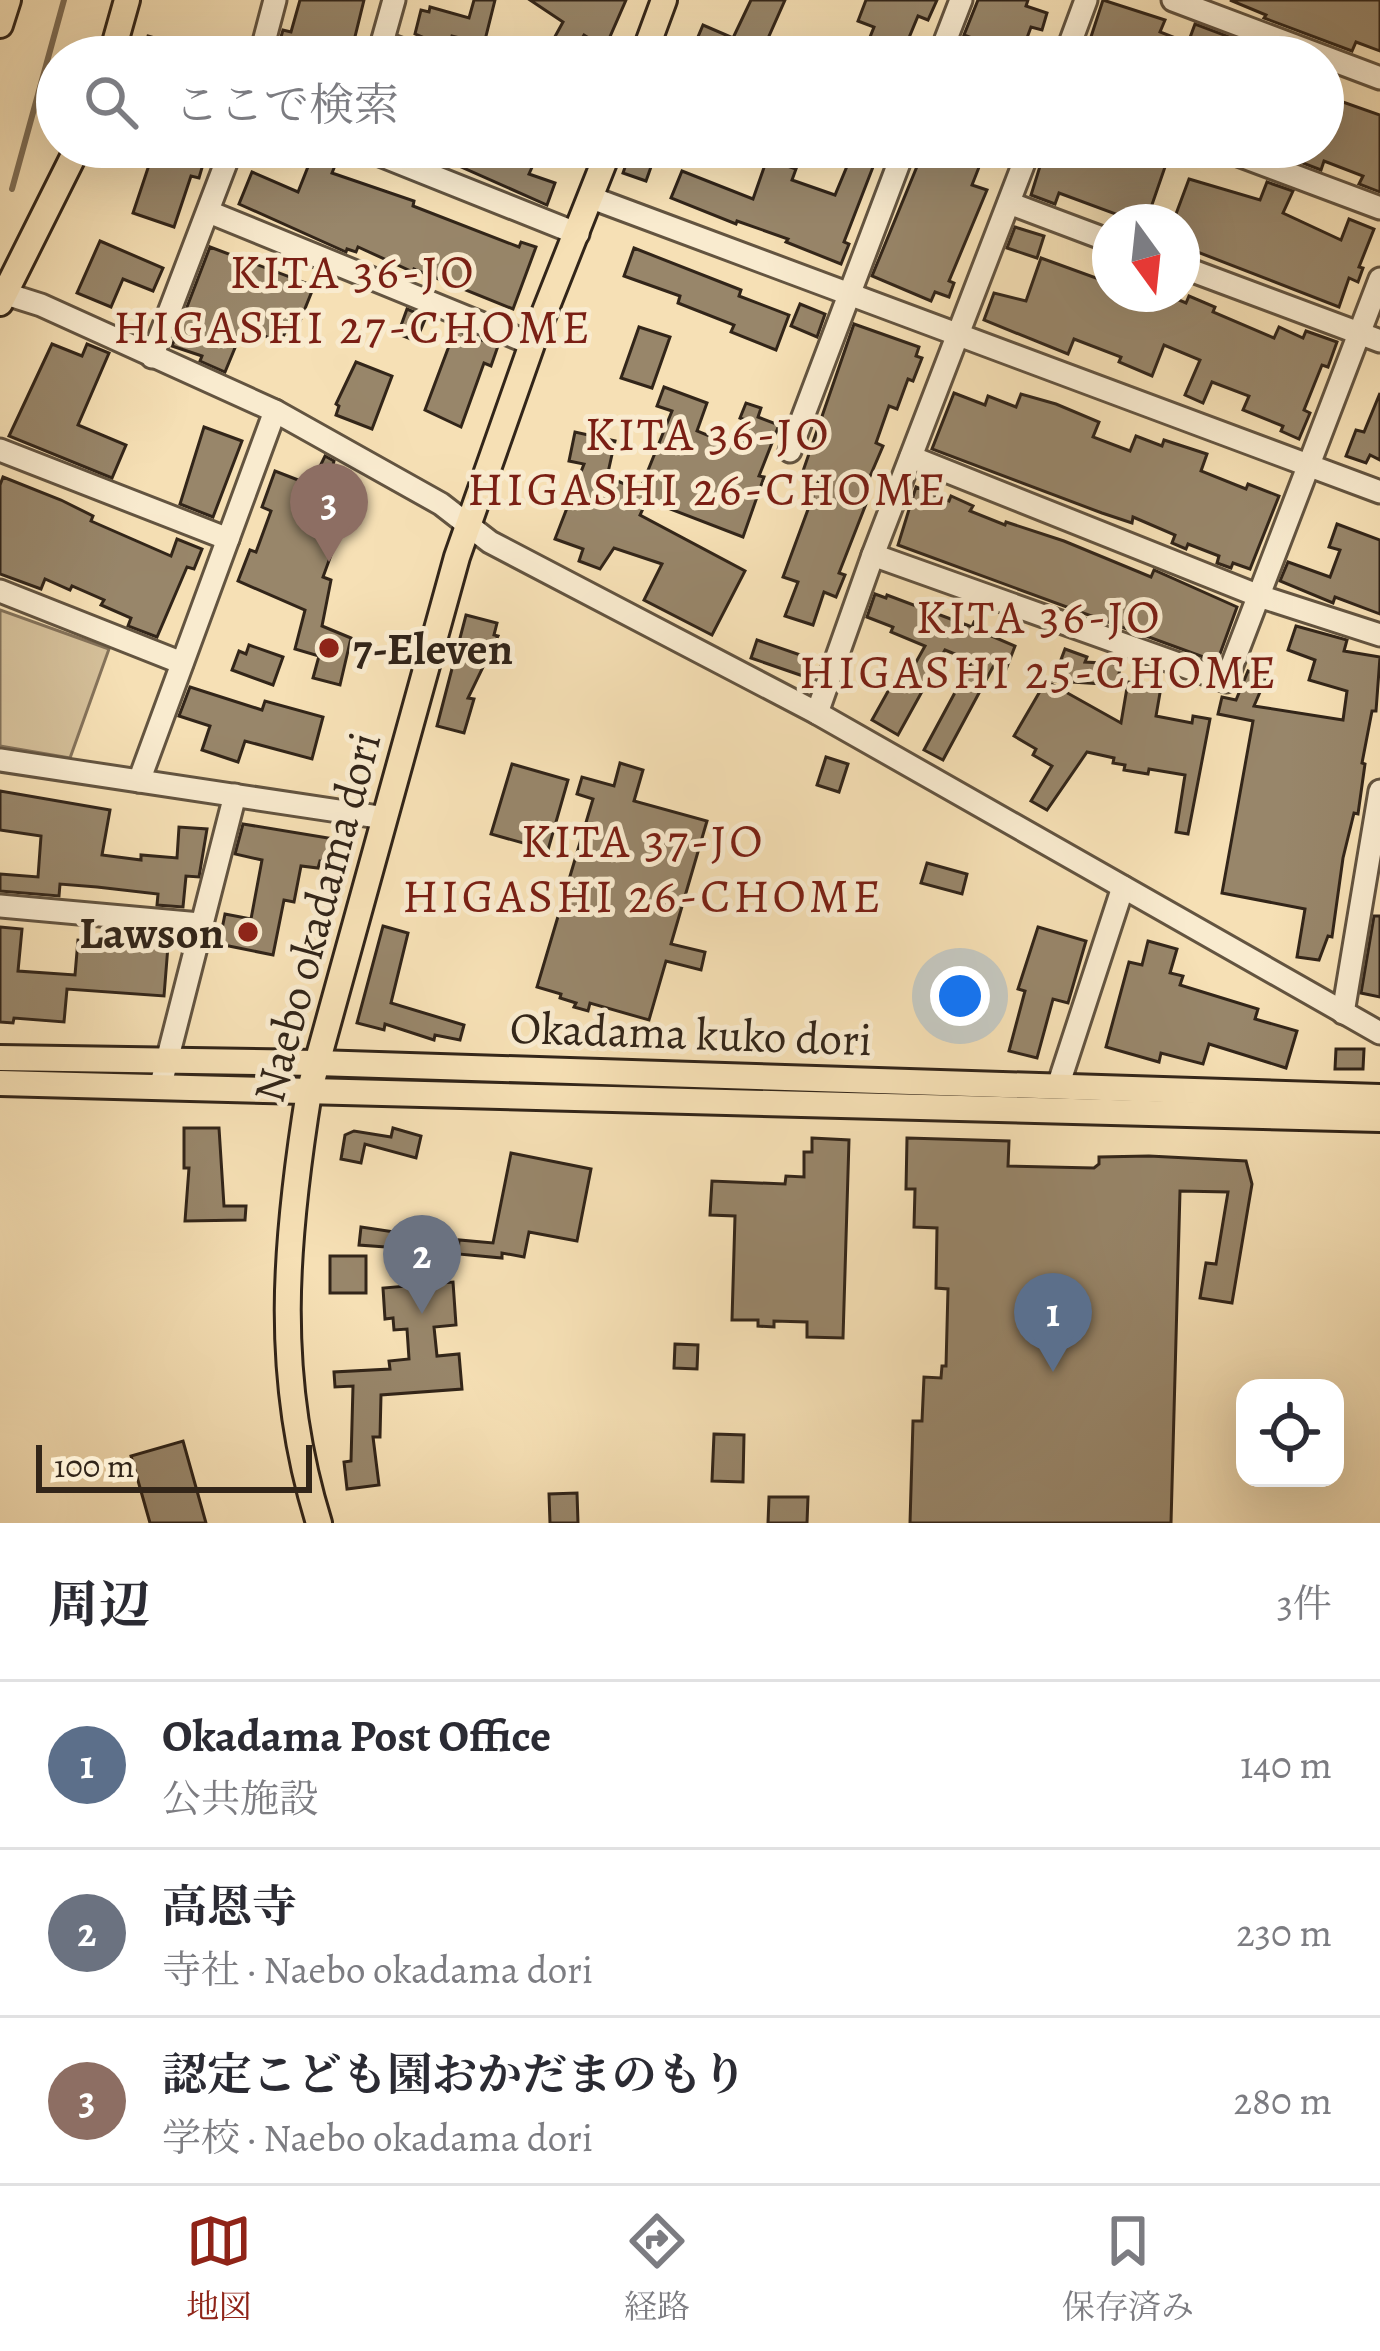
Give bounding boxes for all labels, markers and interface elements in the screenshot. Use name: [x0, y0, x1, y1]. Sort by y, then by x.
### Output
search box: [36, 36, 1344, 168]
icon: search: [78, 69, 144, 135]
text: ここで検索: [174, 74, 399, 136]
north arrow: [1092, 204, 1200, 312]
district label: KITA 36-JO HIGASHI 27-CHOME: [113, 239, 593, 360]
district label: KITA 36-JO HIGASHI 26-CHOME: [467, 401, 949, 522]
pin: 3: [290, 463, 368, 562]
district label: KITA 36-JO HIGASHI 25-CHOME: [799, 584, 1279, 705]
place label: 7-Eleven: [353, 618, 513, 680]
marker: 7-Eleven: [316, 635, 342, 661]
street label: Naebo okadama dori: [238, 725, 396, 1109]
district label: KITA 37-JO HIGASHI 26-CHOME: [402, 808, 884, 929]
place label: Lawson: [79, 902, 224, 964]
marker: Lawson: [235, 919, 261, 945]
your location: [930, 966, 990, 1026]
street label: Okadama kuko dori: [509, 997, 873, 1071]
pin: 2: [383, 1215, 461, 1314]
pin: 1: [1014, 1273, 1092, 1372]
map controls: [1236, 1379, 1344, 1487]
button: locate: [1236, 1379, 1344, 1487]
scale bar: [36, 1439, 312, 1492]
text: 100 m: [54, 1443, 134, 1488]
text: 周辺: [48, 1570, 150, 1640]
text: 3件: [1277, 1577, 1332, 1630]
text: Okadama Post Office: [162, 1705, 551, 1767]
text: 1: [80, 1738, 94, 1791]
text: 140 m: [1240, 1738, 1332, 1791]
text: 公共施設: [162, 1772, 318, 1825]
text: 高恩寺: [162, 1876, 297, 1938]
text: 2: [78, 1906, 96, 1959]
text: 230 m: [1236, 1906, 1332, 1959]
text: 寺社 · Naebo okadama dori: [162, 1943, 593, 1996]
text: 認定こども園おかだまのもり: [162, 2044, 747, 2106]
text: 3: [79, 2074, 95, 2127]
text: 280 m: [1234, 2074, 1332, 2127]
text: 学校 · Naebo okadama dori: [162, 2111, 593, 2164]
tab: 地図: [186, 2208, 252, 2329]
tab: 経路: [624, 2208, 690, 2329]
tab: 保存済み: [1062, 2208, 1194, 2329]

